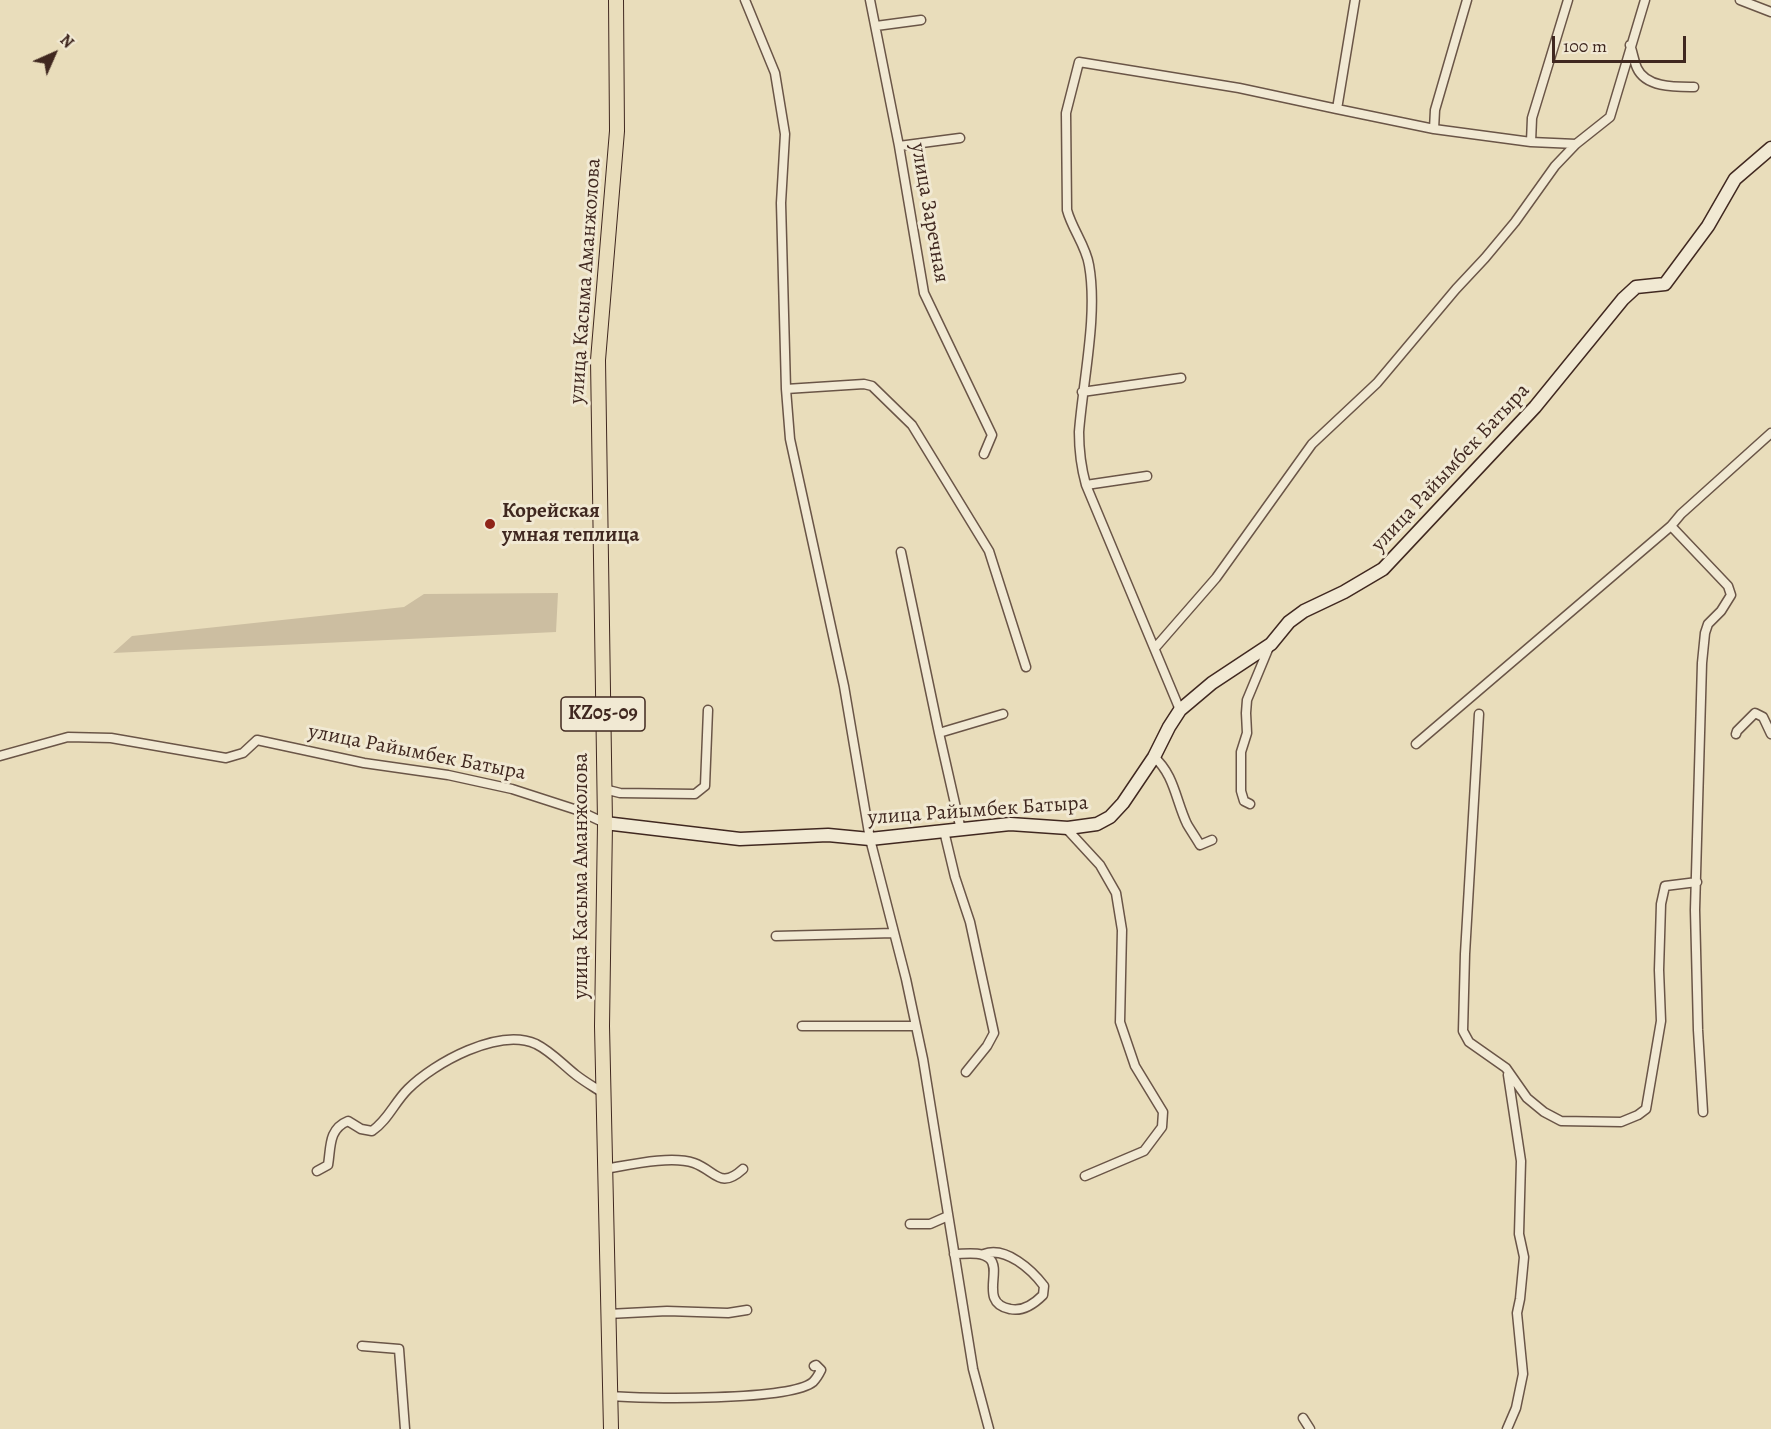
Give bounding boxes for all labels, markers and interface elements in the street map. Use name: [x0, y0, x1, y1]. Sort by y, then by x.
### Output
north arrow: [24, 24, 84, 84]
scale bar: [1555, 24, 1688, 62]
text: N: [55, 29, 79, 53]
text: 100 m: [1563, 34, 1607, 58]
street label: улица Заречная: [904, 141, 954, 285]
street label: улица Касыма Аманжолова: [565, 157, 607, 405]
street label: улица Райымбек Батыра: [1366, 379, 1536, 557]
place label: Корейская умная теплица: [502, 499, 639, 549]
marker: Корейская умная теплица: [483, 517, 497, 531]
road number: KZ05-09: [561, 697, 645, 731]
street label: улица Райымбек Батыра: [306, 720, 528, 786]
street label: улица Касыма Аманжолова: [569, 753, 595, 999]
street label: улица Райымбек Батыра: [867, 791, 1089, 831]

